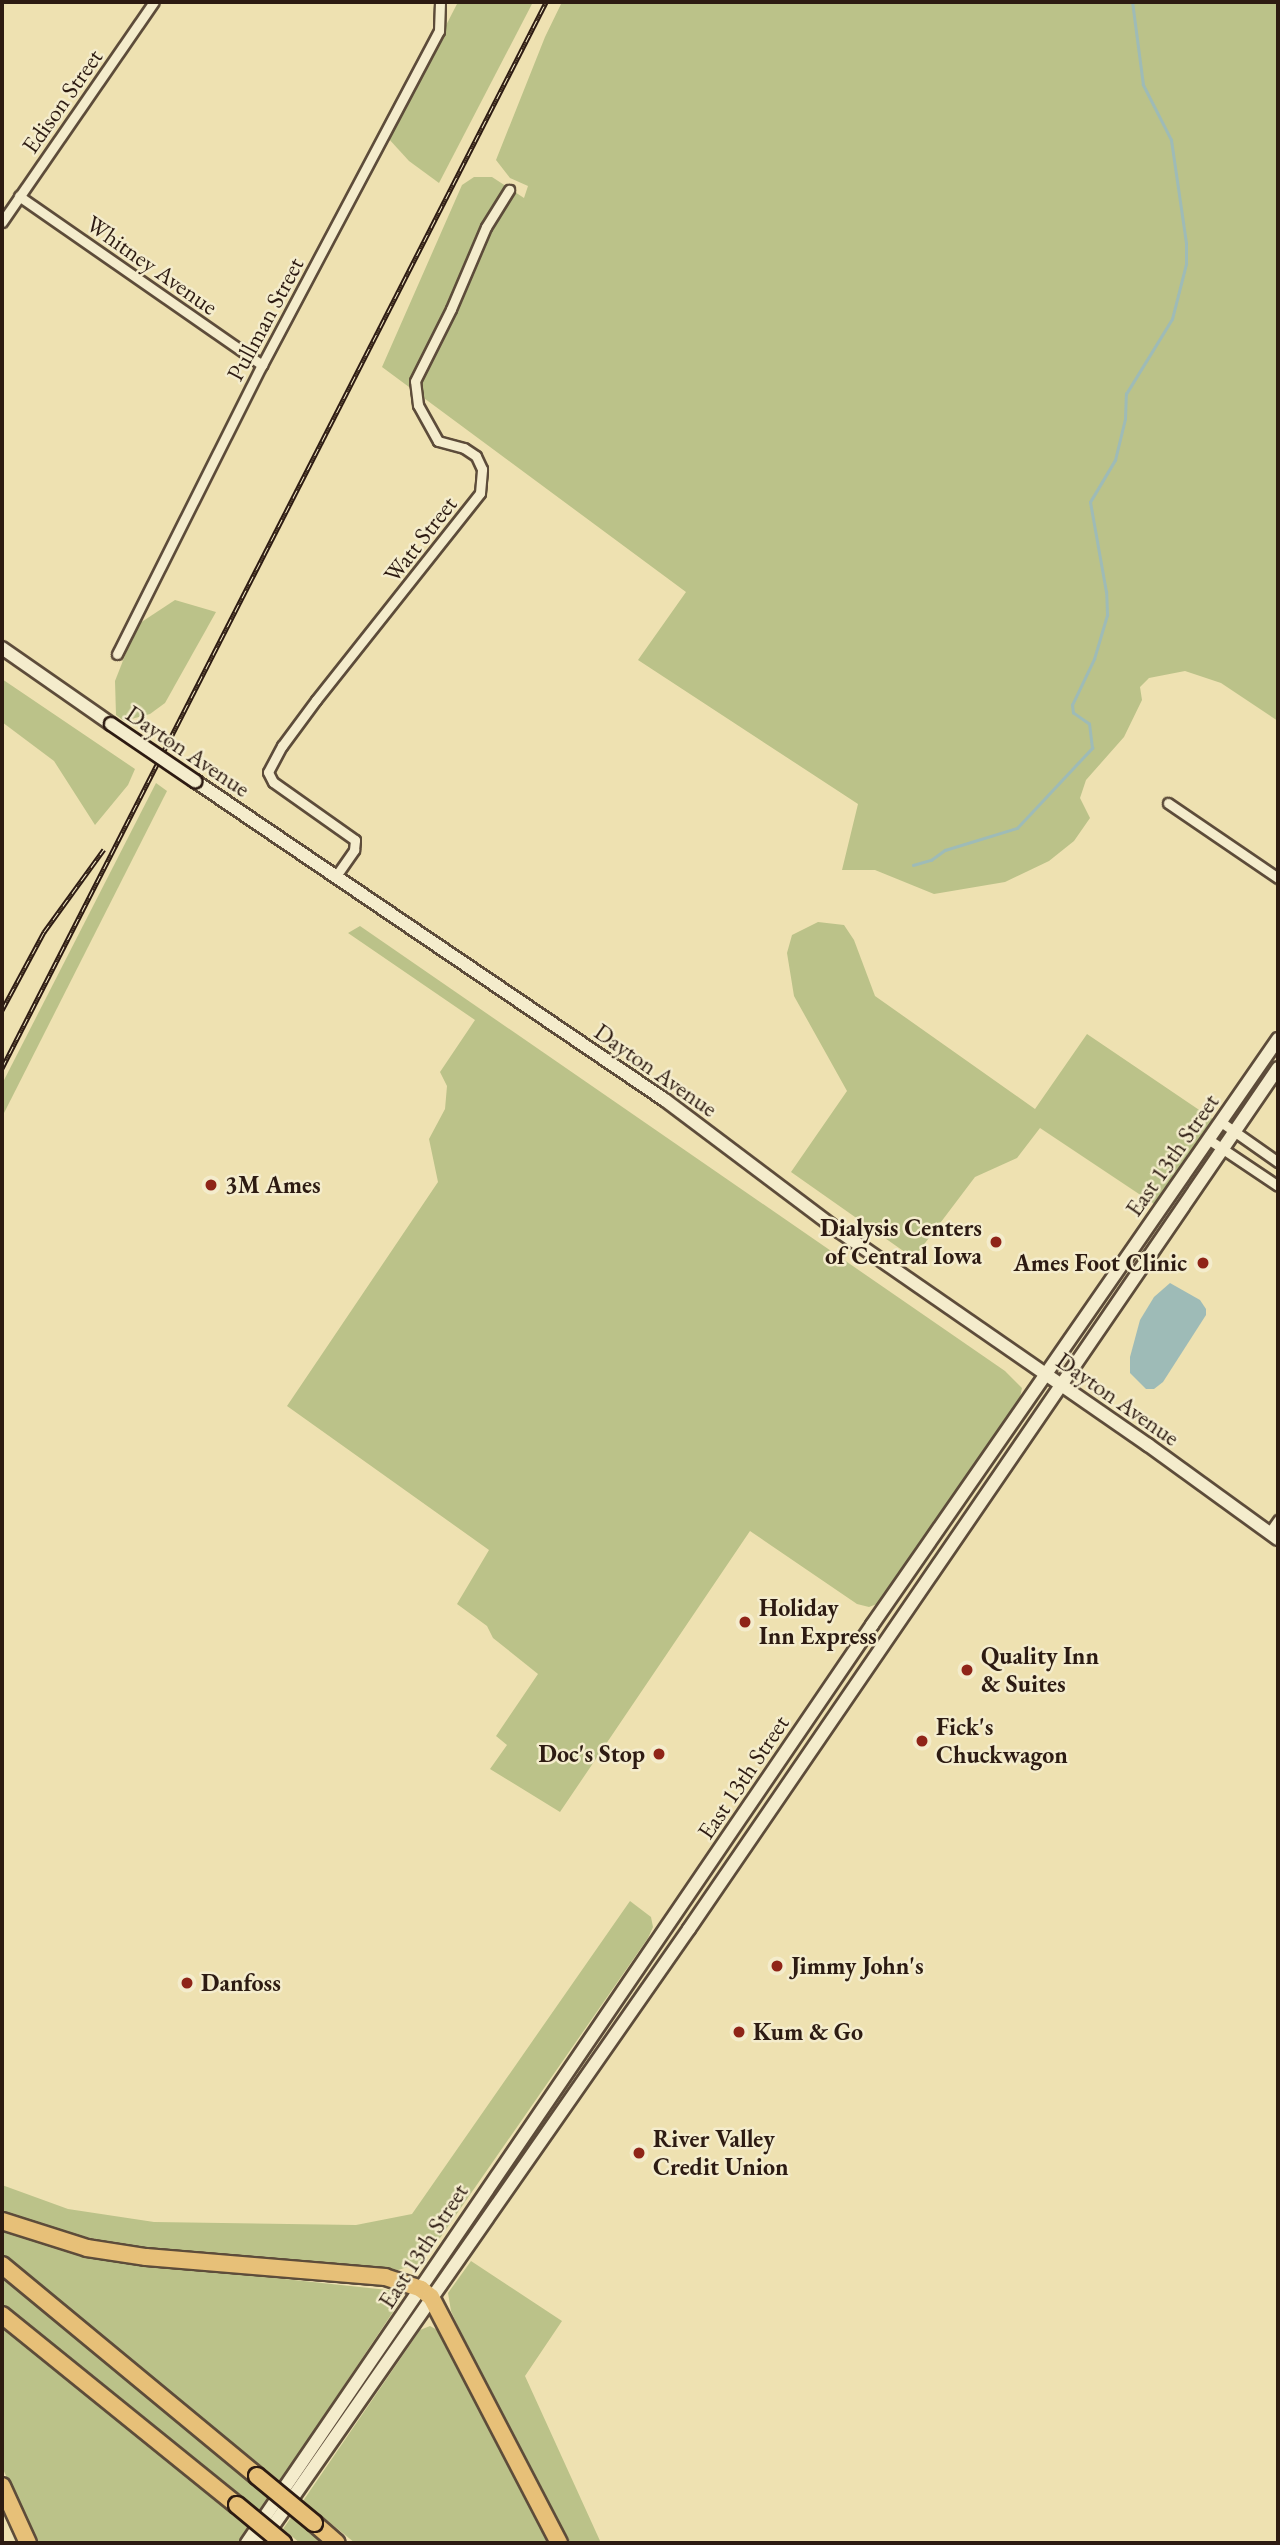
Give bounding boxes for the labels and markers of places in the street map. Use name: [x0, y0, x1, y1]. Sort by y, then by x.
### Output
place label: 3M Ames: [225, 1171, 321, 1199]
marker: 3M Ames: [203, 1177, 219, 1193]
place label: Dialysis Centers of Central Iowa: [820, 1214, 982, 1270]
marker: Dialysis Centers of Central Iowa: [988, 1234, 1004, 1250]
place label: Ames Foot Clinic: [1014, 1249, 1187, 1277]
marker: Ames Foot Clinic: [1193, 1253, 1213, 1273]
place label: Holiday Inn Express: [759, 1594, 877, 1650]
marker: Holiday Inn Express: [737, 1614, 753, 1630]
place label: Quality Inn & Suites: [981, 1642, 1099, 1698]
marker: Quality Inn & Suites: [959, 1662, 975, 1678]
place label: Fick's Chuckwagon: [936, 1713, 1068, 1769]
marker: Fick's Chuckwagon: [914, 1733, 930, 1749]
place label: Doc's Stop: [539, 1740, 645, 1768]
marker: Doc's Stop: [651, 1746, 667, 1762]
place label: Jimmy John's: [791, 1952, 924, 1980]
marker: Jimmy John's: [769, 1958, 785, 1974]
place label: Danfoss: [201, 1969, 281, 1997]
marker: Danfoss: [179, 1975, 195, 1991]
place label: Kum & Go: [753, 2018, 863, 2046]
marker: Kum & Go: [731, 2024, 747, 2040]
place label: River Valley Credit Union: [653, 2125, 789, 2181]
marker: River Valley Credit Union: [631, 2145, 647, 2161]

